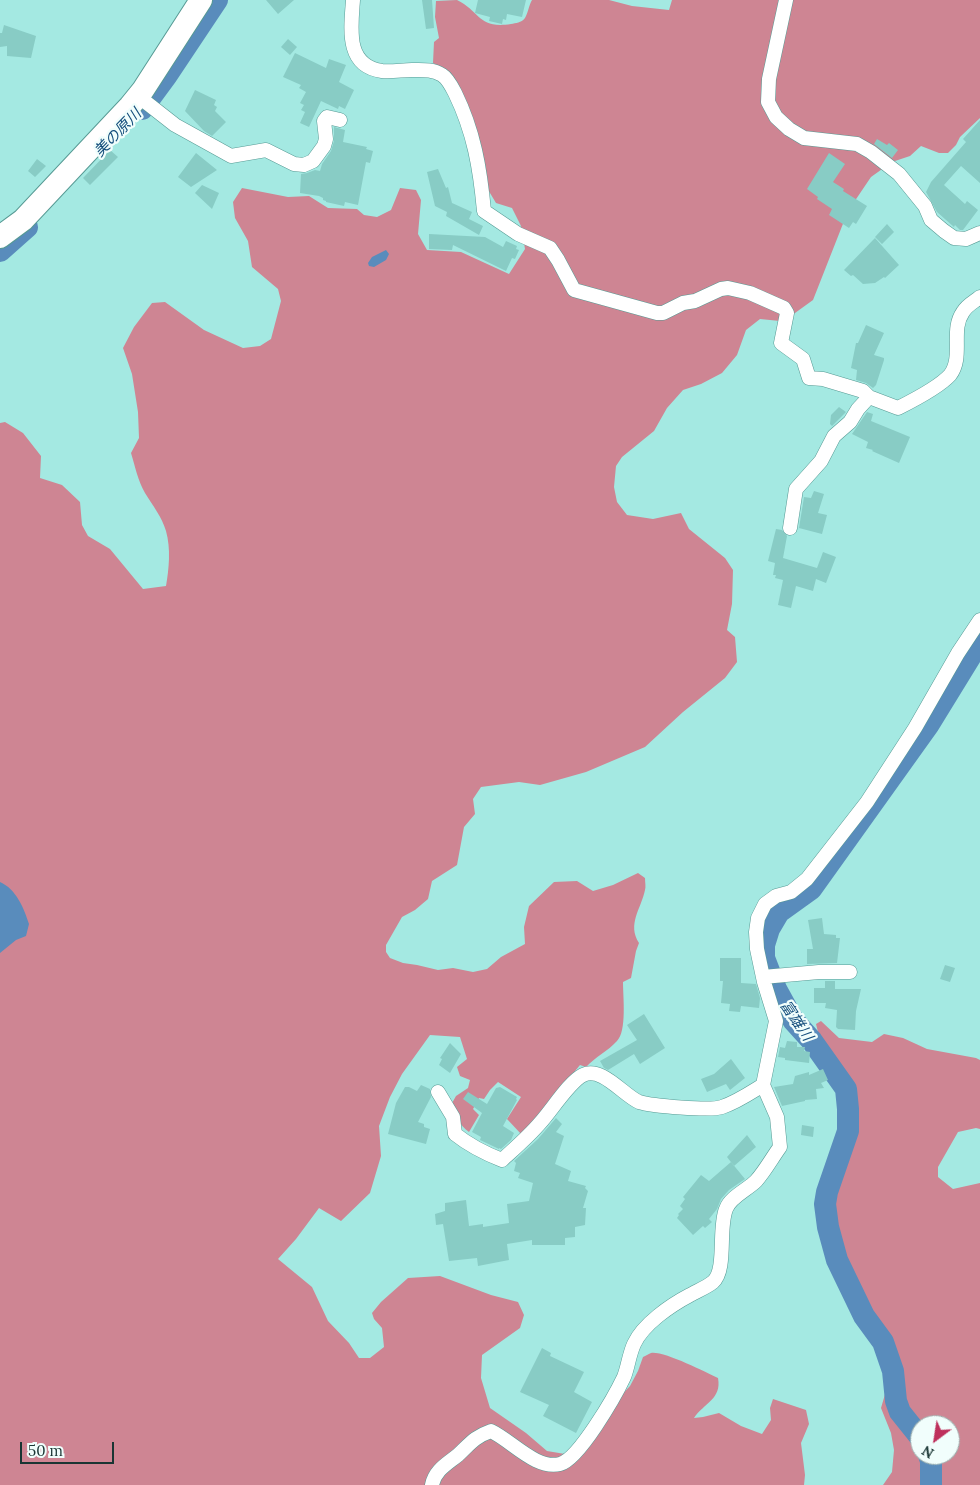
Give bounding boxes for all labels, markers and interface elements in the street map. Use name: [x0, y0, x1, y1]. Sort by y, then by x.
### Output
water label: 美の原川: [91, 105, 145, 161]
water label: 富雄川: [776, 997, 816, 1045]
north arrow: [910, 1415, 960, 1465]
scale bar: [22, 1432, 116, 1464]
text: 50 m: [28, 1441, 63, 1460]
text: N: [919, 1442, 937, 1463]

